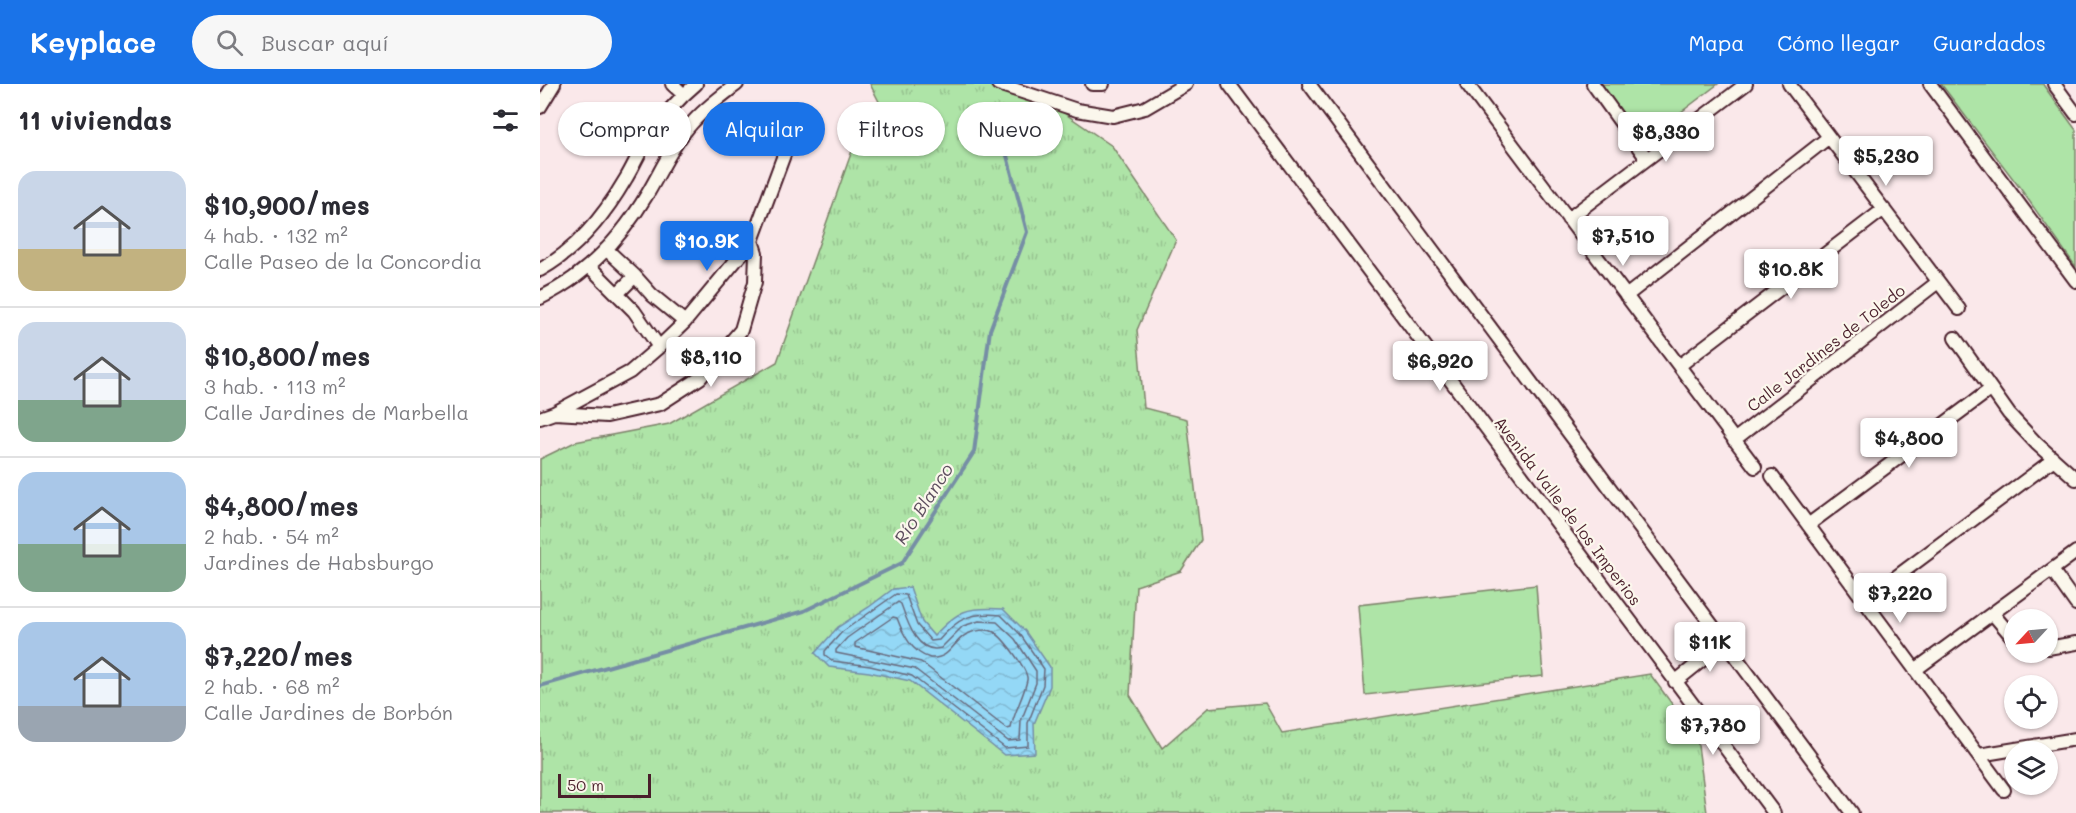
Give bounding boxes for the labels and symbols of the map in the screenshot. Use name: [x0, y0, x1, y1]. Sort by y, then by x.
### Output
pin: $8,330: [1617, 112, 1715, 163]
pin: $5,230: [1837, 136, 1935, 187]
pin: $7,510: [1574, 216, 1672, 267]
pin: $10.9K: [658, 221, 756, 272]
pin: $10.8K: [1742, 249, 1840, 300]
street label: Calle Jardines de Toledo: [1742, 279, 1909, 416]
pin: $8,110: [662, 337, 760, 388]
pin: $6,920: [1391, 341, 1489, 392]
street label: Avenida Valle de los Imperios: [1490, 412, 1646, 609]
pin: $4,800: [1860, 418, 1958, 469]
water label: Río Blanco: [888, 458, 958, 548]
pin: $7,220: [1851, 573, 1949, 624]
north arrow: [2004, 609, 2058, 663]
pin: $11K: [1674, 622, 1746, 673]
pin: $7,780: [1664, 705, 1762, 756]
scale bar: [558, 771, 651, 798]

